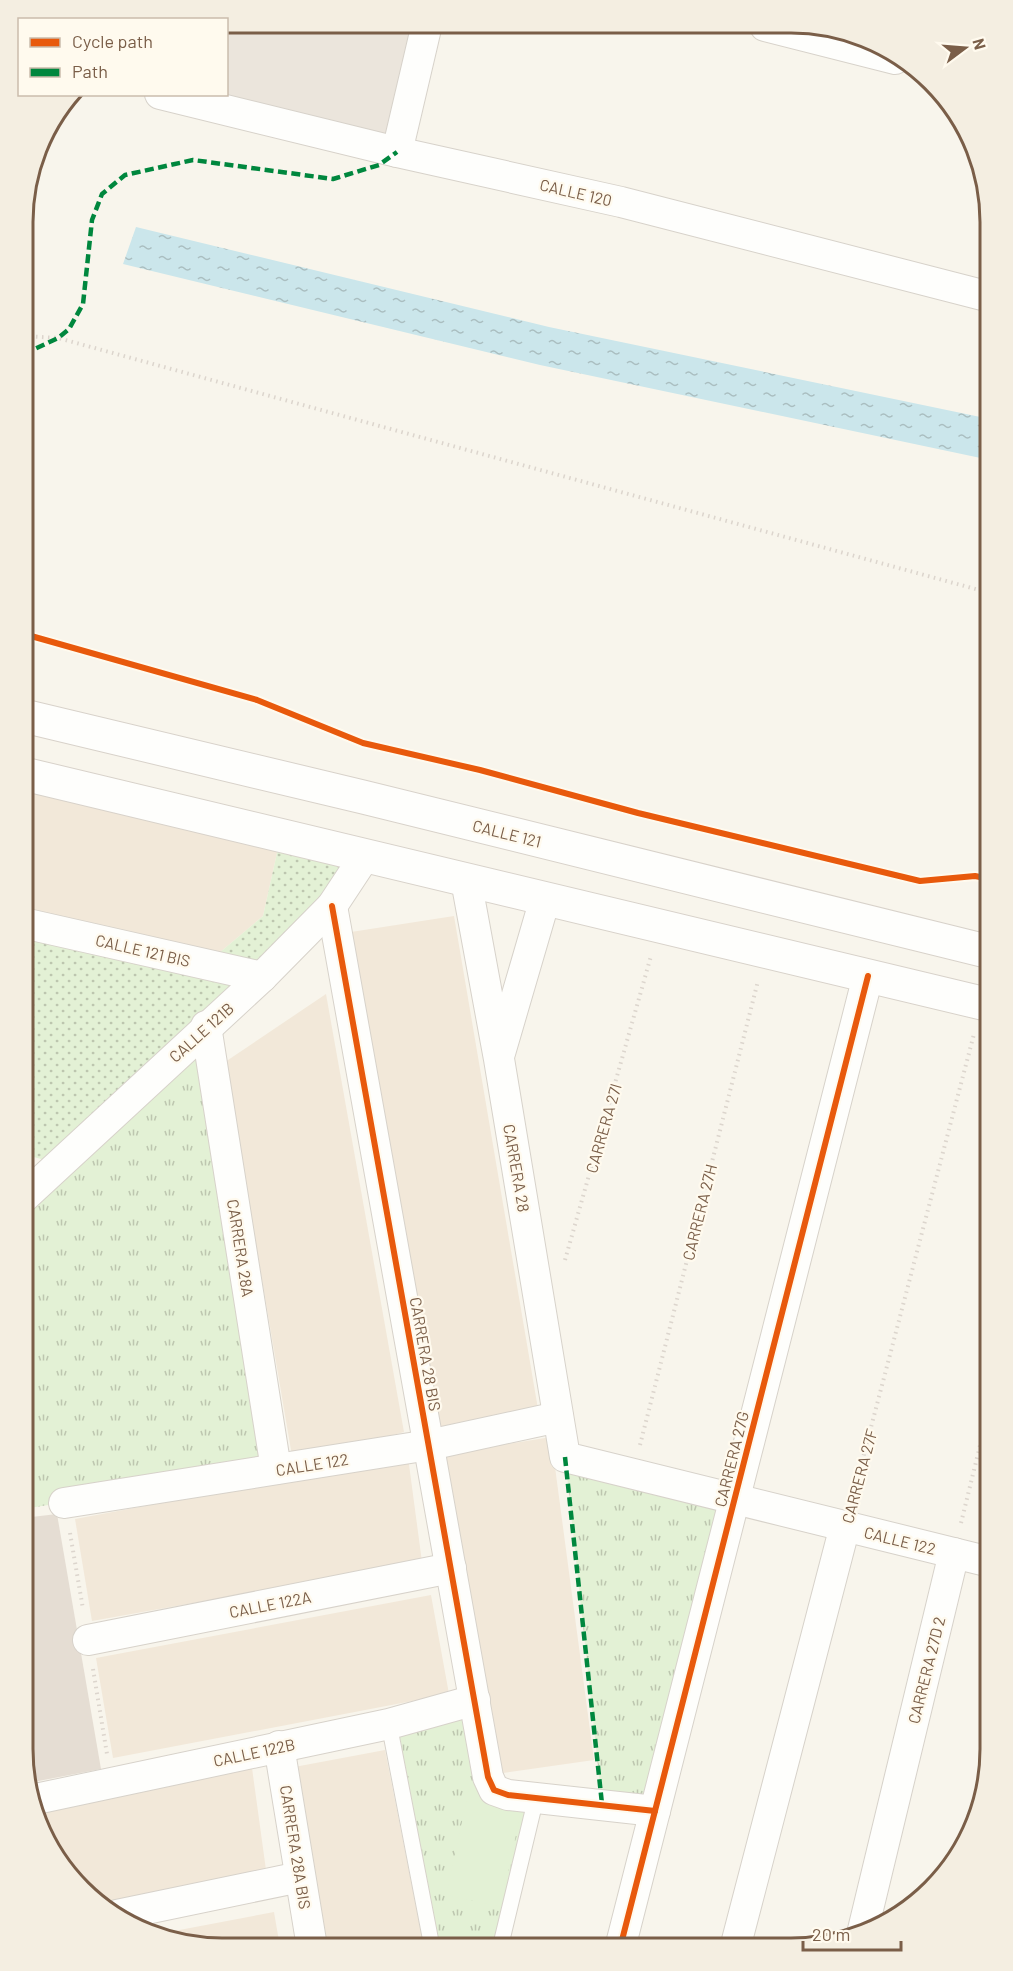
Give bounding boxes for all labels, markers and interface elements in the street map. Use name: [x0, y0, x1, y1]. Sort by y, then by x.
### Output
legend: [18, 18, 228, 96]
north arrow: [935, 18, 995, 78]
text: Cycle path: [72, 30, 153, 52]
text: N: [969, 36, 990, 51]
text: Path: [72, 60, 108, 82]
street label: CALLE 120: [538, 174, 614, 210]
street label: CALLE 121: [471, 815, 543, 851]
street label: CALLE 121 BIS: [94, 930, 192, 970]
street label: CALLE 121B: [165, 998, 237, 1066]
street label: CARRERA 27I: [581, 1081, 625, 1175]
street label: CARRERA 28: [500, 1123, 534, 1213]
street label: CARRERA 27H: [678, 1162, 720, 1262]
street label: CARRERA 28A: [224, 1198, 258, 1298]
street label: CARRERA 28 BIS: [407, 1295, 445, 1413]
street label: CARRERA 27G: [710, 1409, 752, 1509]
street label: CARRERA 27F: [837, 1427, 881, 1525]
street label: CALLE 122: [274, 1449, 350, 1479]
street label: CALLE 122: [862, 1522, 938, 1558]
street label: CALLE 122A: [227, 1587, 313, 1621]
street label: CARRERA 27D 2: [904, 1614, 948, 1726]
street label: CALLE 122B: [211, 1734, 297, 1770]
street label: CARRERA 28A BIS: [277, 1784, 315, 1910]
scale bar: [803, 1914, 900, 1952]
text: 20 m: [812, 1923, 850, 1945]

